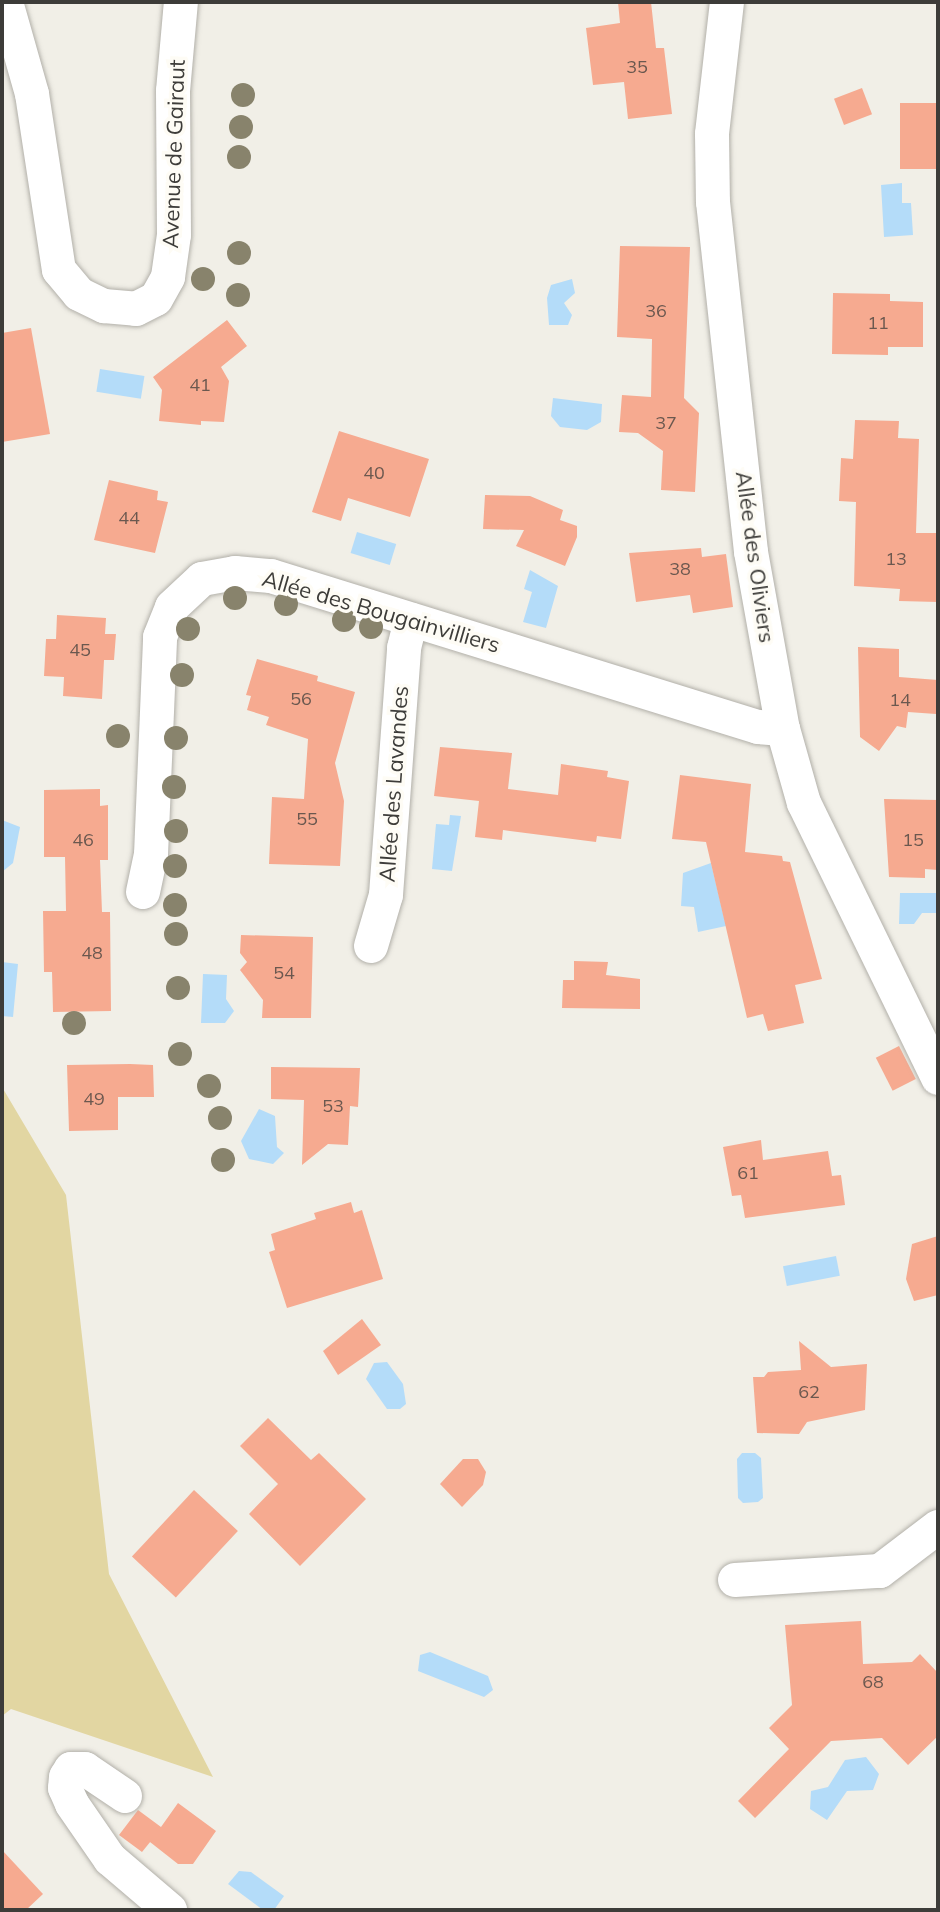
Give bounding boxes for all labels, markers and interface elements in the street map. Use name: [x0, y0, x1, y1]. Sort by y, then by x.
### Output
house number: 35: [626, 56, 648, 78]
street label: Avenue de Gairaut: [158, 59, 190, 249]
house number: 36: [645, 300, 667, 322]
house number: 11: [867, 312, 889, 334]
house number: 41: [189, 374, 211, 396]
house number: 37: [655, 412, 677, 434]
house number: 40: [363, 462, 385, 484]
street label: Allée des Oliviers: [730, 469, 780, 645]
house number: 44: [118, 507, 140, 529]
house number: 13: [885, 548, 907, 570]
house number: 38: [669, 558, 691, 580]
street label: Allée des Bougainvilliers: [259, 565, 503, 659]
house number: 45: [69, 639, 91, 661]
street label: Allée des Lavandes: [374, 685, 414, 883]
house number: 56: [290, 688, 312, 710]
house number: 14: [889, 689, 911, 711]
house number: 55: [296, 808, 318, 830]
house number: 46: [72, 829, 94, 851]
house number: 15: [902, 829, 924, 851]
house number: 48: [81, 942, 103, 964]
house number: 54: [273, 962, 295, 984]
house number: 49: [83, 1088, 105, 1110]
house number: 53: [322, 1095, 344, 1117]
house number: 61: [737, 1162, 759, 1184]
house number: 62: [798, 1381, 820, 1403]
house number: 68: [862, 1671, 884, 1693]

